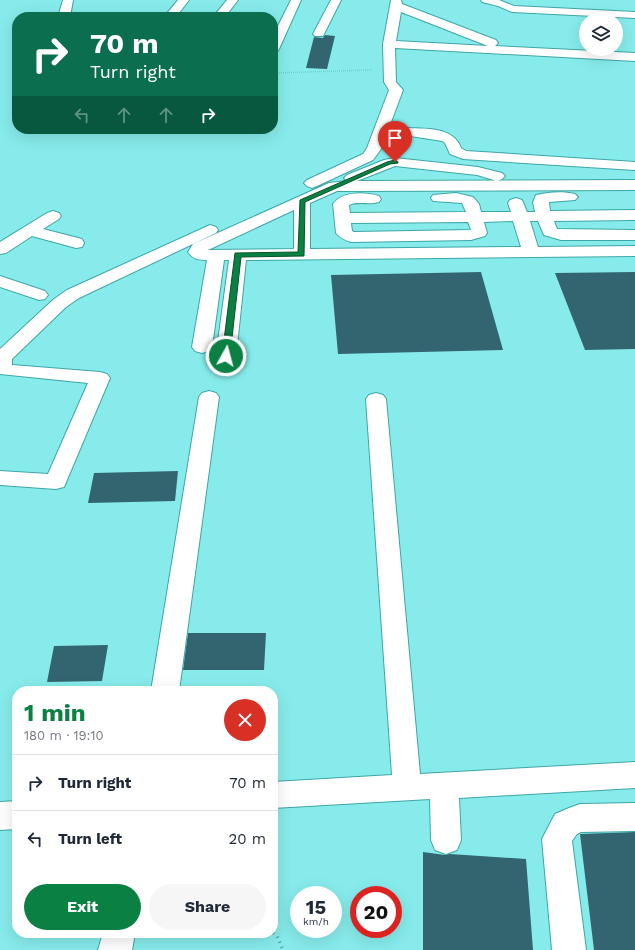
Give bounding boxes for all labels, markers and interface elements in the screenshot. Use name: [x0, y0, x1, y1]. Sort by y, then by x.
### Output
map controls: [579, 12, 623, 56]
button: layers: [579, 12, 623, 56]
text: 70 m: [90, 27, 159, 60]
icon: right: [24, 28, 76, 80]
text: Turn right: [90, 61, 176, 82]
icon: left: [71, 104, 93, 126]
icon: ahead: [113, 104, 135, 126]
icon: ahead: [155, 104, 177, 126]
icon: right: [197, 104, 219, 126]
pin: [378, 121, 412, 162]
icon: arrive: [384, 127, 406, 149]
position arrow: [205, 335, 247, 377]
text: 1 min: [24, 699, 86, 727]
button: close: [224, 699, 266, 741]
text: 180 m · 19:10: [24, 728, 104, 743]
icon: right: [24, 772, 46, 794]
text: Turn right: [58, 774, 131, 792]
text: 70 m: [229, 774, 266, 792]
icon: left: [24, 828, 46, 850]
text: Turn left: [58, 830, 122, 848]
text: 20 m: [229, 830, 266, 848]
button: Exit: [24, 884, 141, 930]
button: Share: [149, 884, 266, 930]
speed limit sign: 20: [350, 886, 402, 938]
text: 15: [306, 895, 326, 919]
text: km/h: [303, 916, 329, 927]

